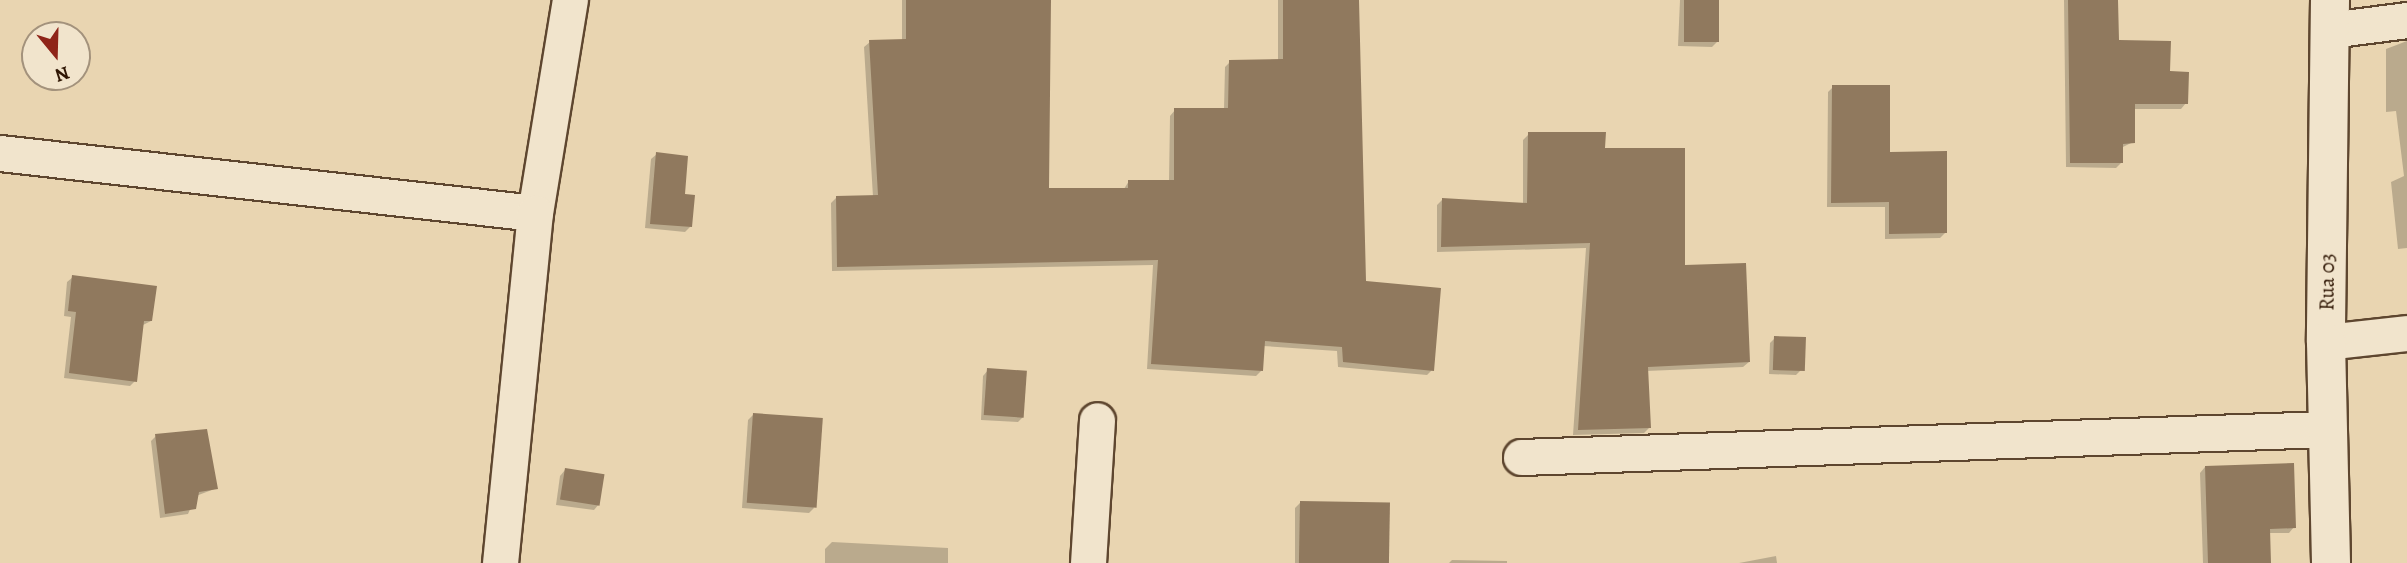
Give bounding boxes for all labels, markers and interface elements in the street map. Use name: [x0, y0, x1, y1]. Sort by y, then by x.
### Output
north arrow: [21, 21, 91, 91]
text: N: [51, 59, 73, 89]
street label: Rua 03: [2314, 253, 2340, 311]

